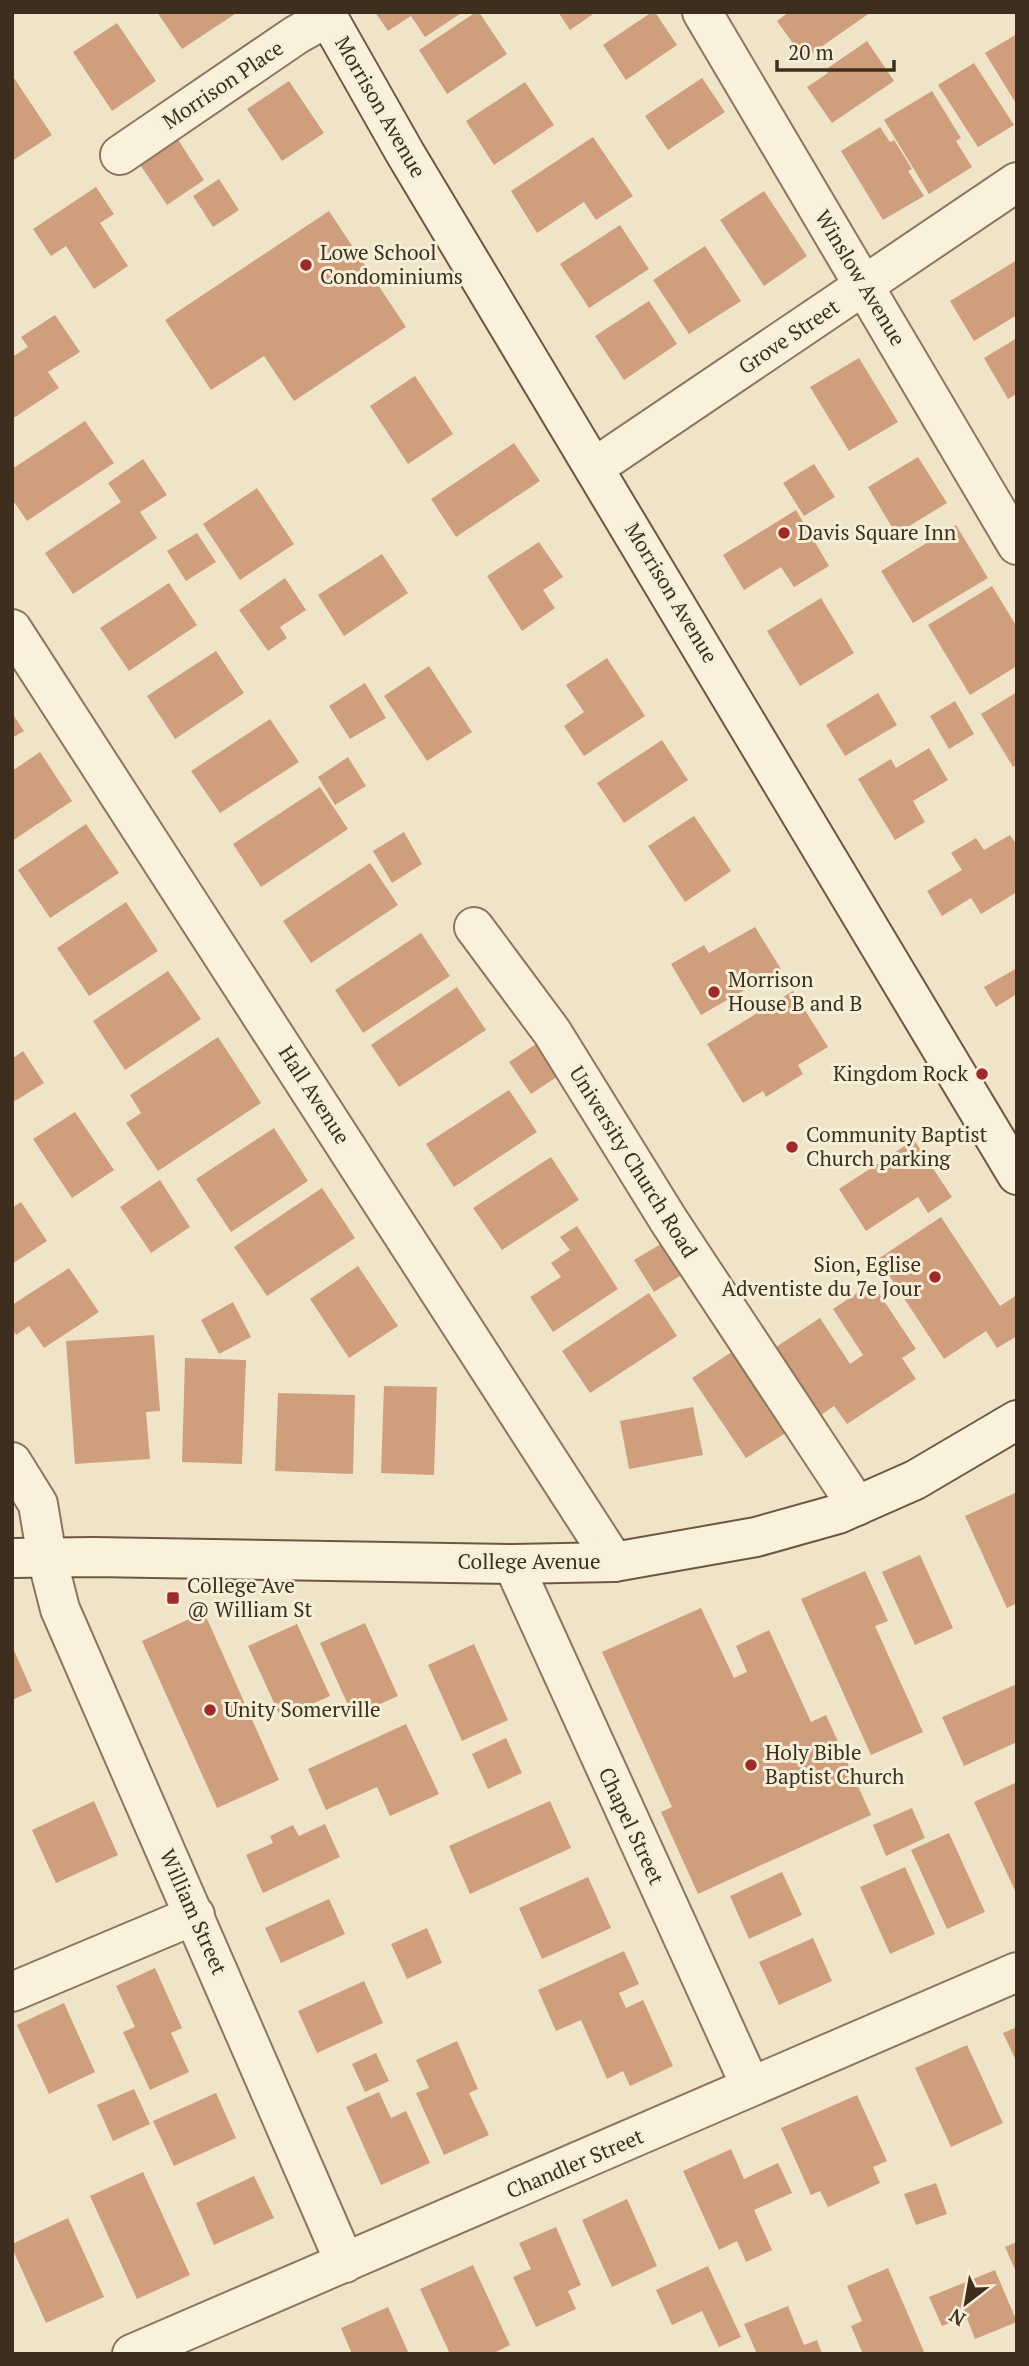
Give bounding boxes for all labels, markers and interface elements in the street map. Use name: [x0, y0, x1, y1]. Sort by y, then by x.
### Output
scale bar: [777, 28, 894, 72]
street label: Morrison Avenue: [329, 31, 433, 182]
street label: Morrison Place: [157, 33, 288, 135]
text: 20 m: [788, 38, 834, 66]
street label: Winslow Avenue: [809, 204, 912, 351]
place label: Lowe School Condominiums: [320, 238, 463, 290]
marker: Lowe School Condominiums: [298, 257, 314, 273]
street label: Grove Street: [733, 292, 844, 380]
street label: Morrison Avenue: [619, 517, 725, 668]
place label: Davis Square Inn: [798, 518, 957, 546]
marker: Davis Square Inn: [776, 525, 792, 541]
place label: Morrison House B and B: [728, 965, 862, 1017]
marker: Morrison House B and B: [706, 984, 722, 1000]
street label: Hall Avenue: [273, 1040, 357, 1149]
place label: Kingdom Rock: [833, 1059, 968, 1087]
street label: University Church Road: [563, 1060, 704, 1263]
marker: Kingdom Rock: [974, 1066, 990, 1082]
place label: Community Baptist Church parking: [806, 1120, 988, 1172]
marker: Community Baptist Church parking: [784, 1139, 800, 1155]
place label: Sion, Eglise Adventiste du 7e Jour: [722, 1250, 921, 1302]
marker: Sion, Eglise Adventiste du 7e Jour: [927, 1269, 943, 1285]
street label: College Avenue: [458, 1547, 600, 1575]
place label: College Ave @ William St: [187, 1571, 312, 1623]
marker: College Ave @ William St: [165, 1590, 181, 1606]
place label: Unity Somerville: [224, 1695, 381, 1723]
marker: Unity Somerville: [202, 1702, 218, 1718]
place label: Holy Bible Baptist Church: [765, 1738, 904, 1790]
marker: Holy Bible Baptist Church: [743, 1757, 759, 1773]
street label: Chapel Street: [593, 1762, 671, 1889]
street label: William Street: [154, 1844, 234, 1979]
street label: Chandler Street: [502, 2121, 648, 2205]
north arrow: [931, 2268, 1001, 2338]
text: N: [944, 2303, 970, 2332]

